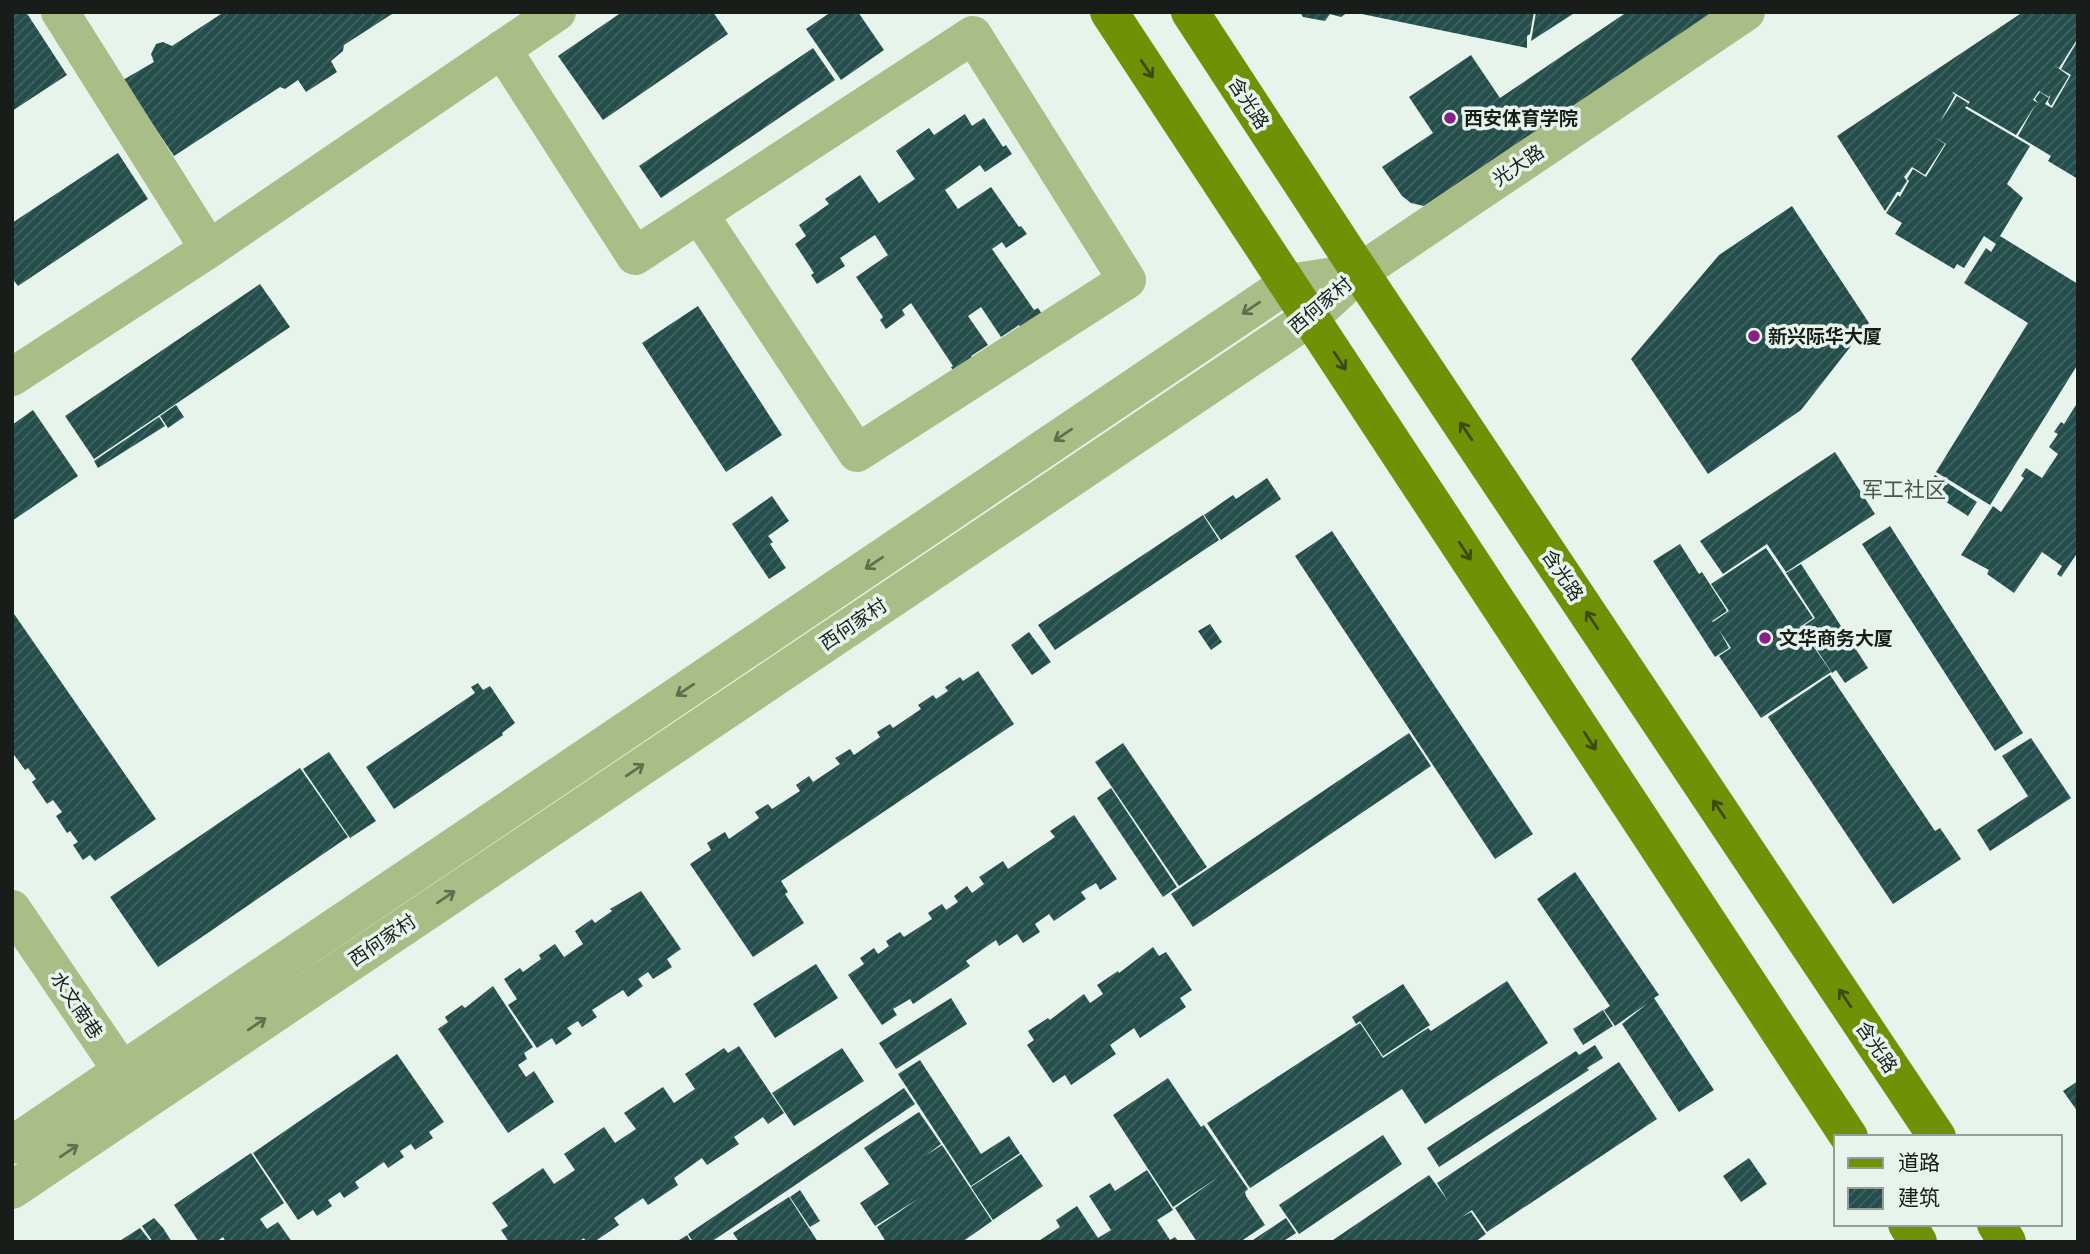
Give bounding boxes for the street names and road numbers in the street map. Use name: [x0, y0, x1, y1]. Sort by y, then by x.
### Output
street label: 含光路: [1223, 73, 1275, 133]
street label: 光大路: [1488, 139, 1548, 191]
street label: 西何家村: [1283, 271, 1357, 339]
street label: 含光路: [1537, 545, 1589, 605]
street label: 西何家村: [815, 593, 891, 655]
street label: 西何家村: [344, 909, 420, 971]
street label: 水文南巷: [46, 967, 108, 1043]
street label: 含光路: [1851, 1017, 1903, 1077]

